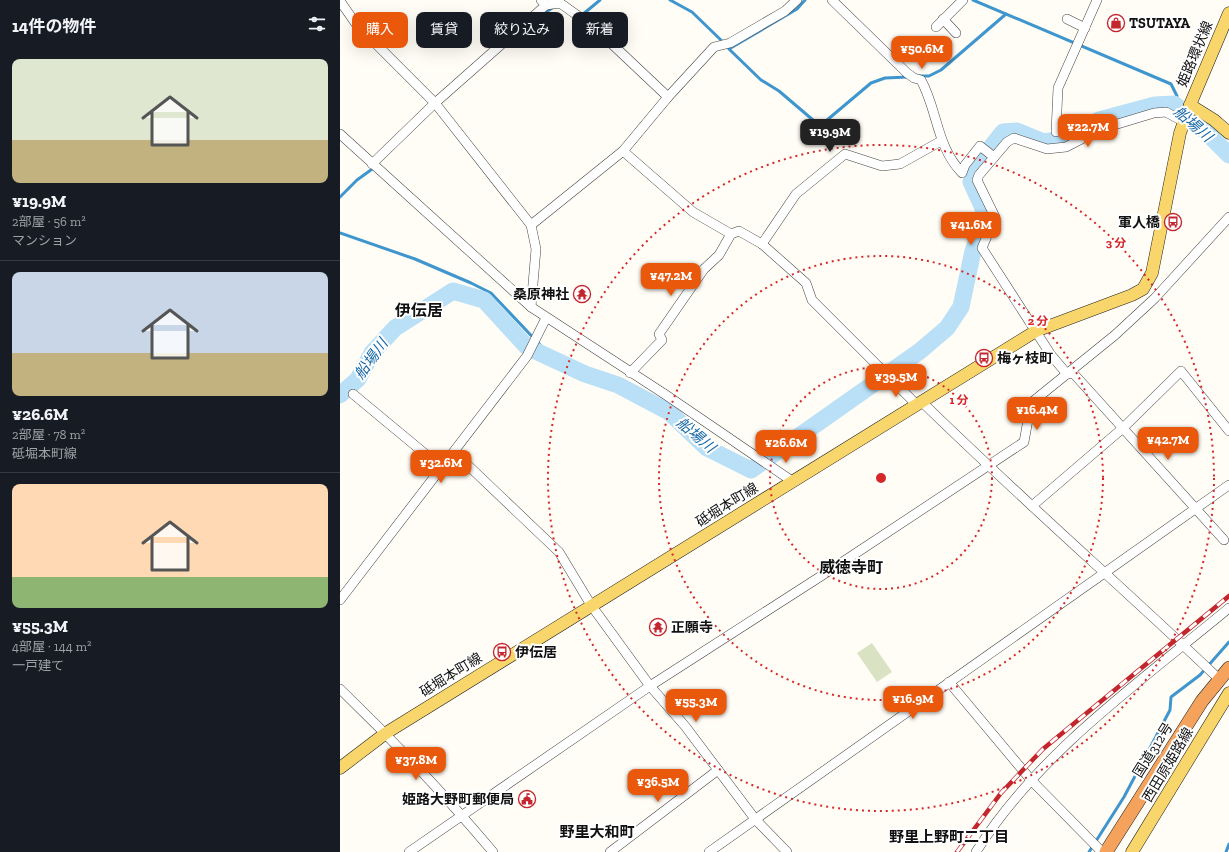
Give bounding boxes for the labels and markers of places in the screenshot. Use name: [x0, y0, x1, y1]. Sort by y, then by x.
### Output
shop icon: TSUTAYA: [1106, 13, 1126, 33]
place label: TSUTAYA: [1129, 15, 1191, 32]
pin: ¥50.6M: [889, 36, 955, 70]
pin: ¥22.7M: [1055, 114, 1121, 148]
pin: ¥19.9M: [797, 119, 863, 153]
pin: ¥41.6M: [938, 212, 1004, 246]
bus stop icon: 軍人橋: [1163, 212, 1183, 232]
place label: 軍人橋: [1118, 214, 1160, 231]
pin: ¥47.2M: [638, 263, 704, 297]
temple icon: 桑原神社: [572, 284, 592, 304]
place label: 桑原神社: [513, 286, 569, 303]
bus stop icon: 梅ヶ枝町: [974, 348, 994, 368]
place label: 梅ヶ枝町: [997, 350, 1053, 367]
pin: ¥39.5M: [863, 364, 929, 398]
pin: ¥16.4M: [1004, 397, 1070, 431]
pin: ¥42.7M: [1135, 427, 1201, 461]
pin: ¥26.6M: [753, 430, 819, 464]
pin: ¥32.6M: [408, 450, 474, 484]
centre of rings: [874, 471, 888, 485]
temple icon: 正願寺: [648, 617, 668, 637]
place label: 正願寺: [671, 619, 713, 636]
bus stop icon: 伊伝居: [492, 642, 512, 662]
place label: 伊伝居: [515, 644, 557, 661]
pin: ¥16.9M: [880, 686, 946, 720]
pin: ¥55.3M: [663, 689, 729, 723]
pin: ¥37.8M: [383, 747, 449, 781]
pin: ¥36.5M: [625, 769, 691, 803]
public building icon: 姫路大野町郵便局: [517, 789, 537, 809]
place label: 姫路大野町郵便局: [402, 791, 514, 808]

